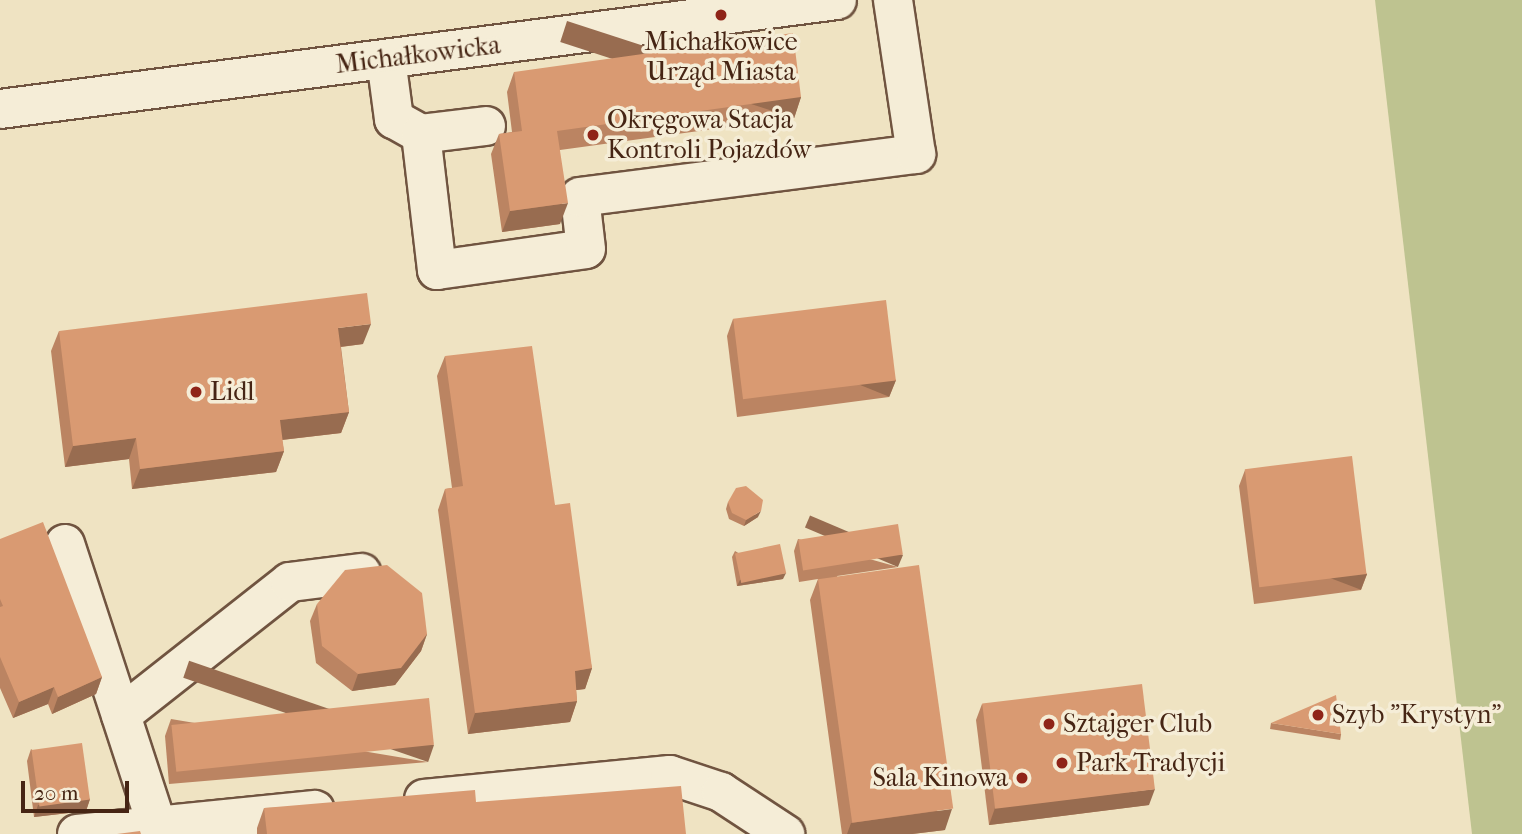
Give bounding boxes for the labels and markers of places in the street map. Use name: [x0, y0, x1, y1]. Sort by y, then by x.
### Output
marker: Michałkowice Urząd Miasta: [713, 7, 729, 23]
place label: Michałkowice Urząd Miasta: [644, 26, 798, 88]
place label: Okręgowa Stacja Kontroli Pojazdów: [607, 104, 812, 166]
marker: Okręgowa Stacja Kontroli Pojazdów: [585, 127, 601, 143]
place label: Lidl: [210, 376, 254, 408]
marker: Lidl: [188, 384, 204, 400]
place label: Szyb "Krystyn": [1332, 699, 1501, 731]
marker: Szyb "Krystyn": [1310, 707, 1326, 723]
place label: Sztajger Club: [1063, 708, 1212, 740]
marker: Sztajger Club: [1041, 716, 1057, 732]
place label: Park Tradycji: [1076, 747, 1225, 779]
marker: Park Tradycji: [1054, 755, 1070, 771]
place label: Sala Kinowa: [872, 762, 1008, 794]
marker: Sala Kinowa: [1014, 770, 1030, 786]

